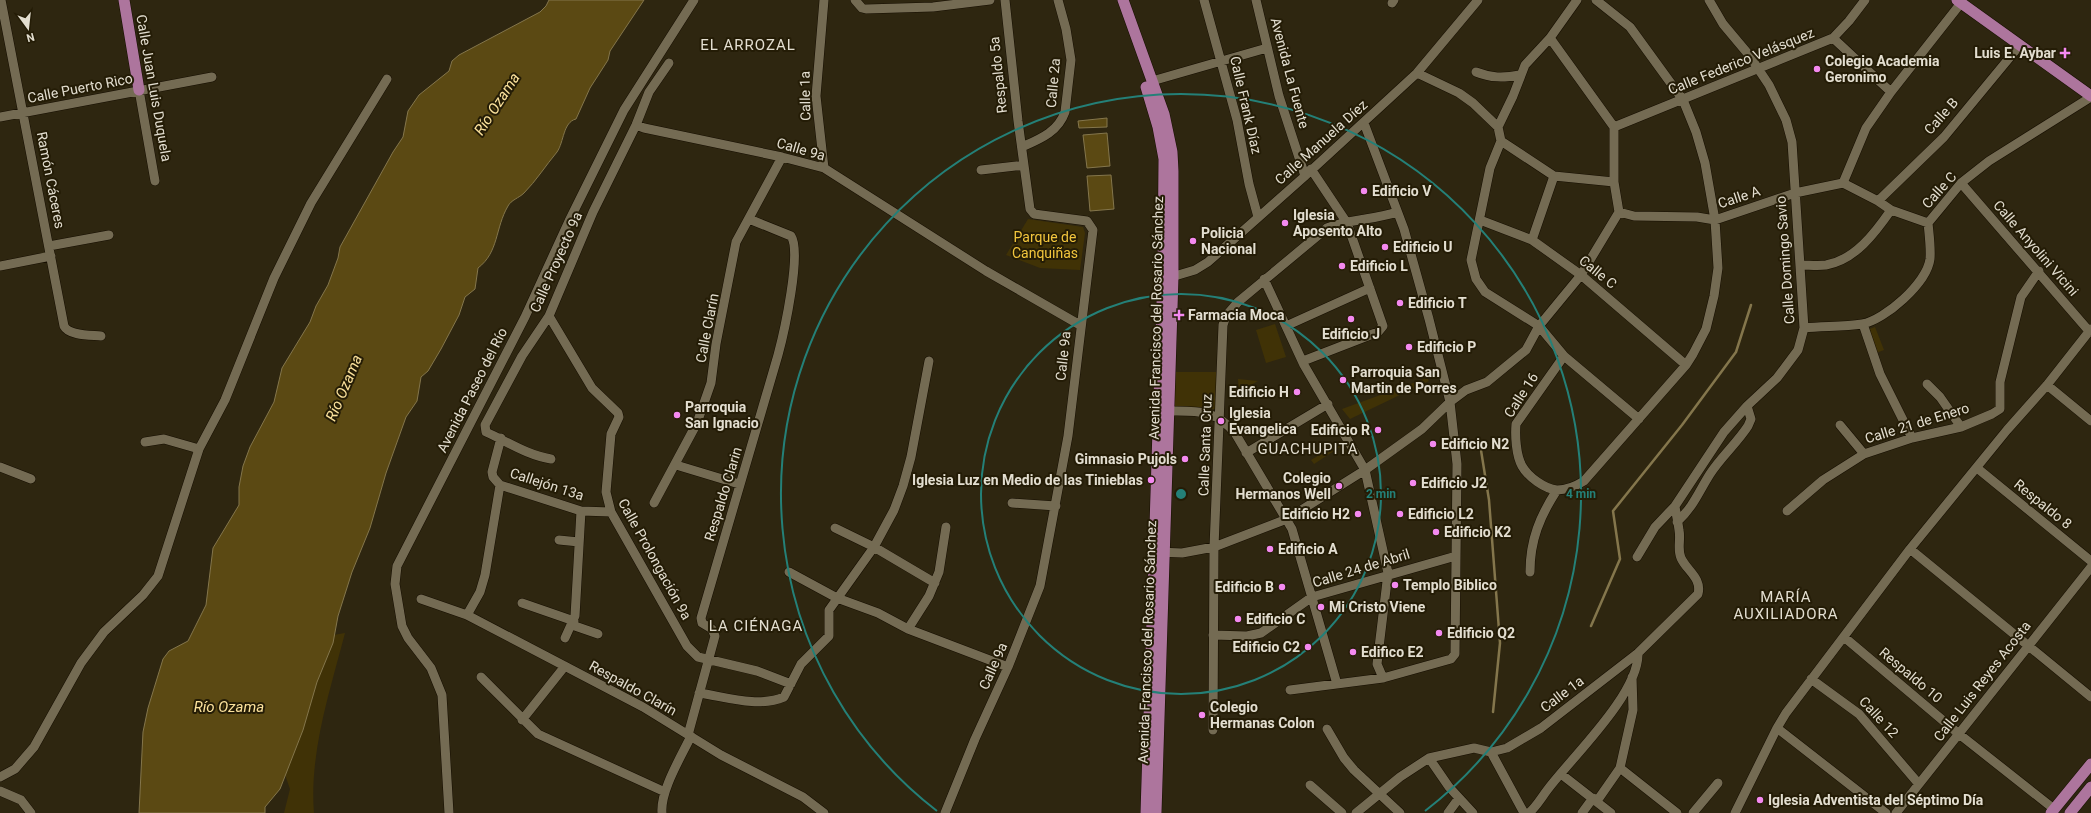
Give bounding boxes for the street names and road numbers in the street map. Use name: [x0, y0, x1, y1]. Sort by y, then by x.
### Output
street label: Calle Juan Luis Duquela: [133, 13, 175, 163]
street label: Avenida La Fuente: [1268, 16, 1312, 130]
street label: Calle Federico Velásquez: [1666, 24, 1816, 98]
street label: Respaldo 5a: [986, 36, 1010, 114]
street label: Calle Frank Díaz: [1227, 55, 1265, 155]
street label: Calle 2a: [1043, 57, 1063, 109]
street label: Calle Puerto Rico: [26, 70, 134, 106]
street label: Calle 1a: [797, 71, 813, 121]
street label: Calle B: [1921, 94, 1961, 138]
street label: Calle Manuela Díez: [1272, 96, 1370, 188]
street label: Ramón Cáceres: [34, 130, 68, 230]
street label: Calle 9a: [775, 134, 827, 164]
street label: Calle C: [1918, 168, 1960, 212]
street label: Calle A: [1716, 183, 1762, 211]
street label: Calle Domingo Savio: [1773, 195, 1797, 325]
street label: Avenida Francisco del Rosario Sánchez: [1146, 196, 1166, 440]
street label: Calle Anyolini Vicini: [1990, 197, 2082, 299]
street label: Calle Proyecto 9a: [527, 209, 585, 315]
street label: Calle C: [1576, 252, 1620, 292]
street label: Calle Clarín: [692, 292, 722, 364]
street label: Avenida Paseo del Río: [434, 325, 510, 455]
street label: Calle 9a: [1052, 330, 1074, 382]
street label: Calle 16: [1501, 369, 1541, 420]
street label: Calle Santa Cruz: [1195, 394, 1215, 496]
street label: Calle 21 de Enero: [1863, 400, 1971, 446]
street label: Respaldo Clarin: [701, 445, 745, 543]
street label: Callejón 13a: [508, 465, 586, 503]
street label: Respaldo 8: [2011, 476, 2075, 532]
street label: Calle Prolongación 9a: [615, 496, 695, 622]
street label: Avenida Francisco del Rosario Sánchez: [1135, 520, 1159, 764]
street label: Calle 24 de Abril: [1310, 546, 1412, 590]
street label: Calle Luis Reyes Acosta: [1930, 618, 2034, 744]
street label: Calle 9a: [976, 640, 1010, 692]
street label: Respaldo 10: [1876, 644, 1946, 706]
street label: Respaldo Clarín: [586, 657, 680, 719]
street label: Calle 1a: [1537, 673, 1587, 715]
street label: Calle 12: [1856, 693, 1902, 741]

